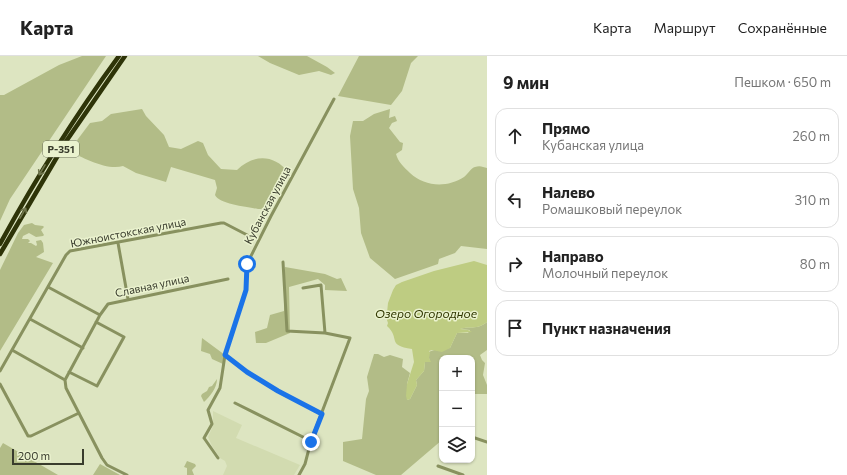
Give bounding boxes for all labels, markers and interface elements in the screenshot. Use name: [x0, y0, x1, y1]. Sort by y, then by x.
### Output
text: Карта: [20, 16, 73, 39]
text: Карта: [593, 19, 631, 36]
text: Маршрут: [653, 19, 716, 36]
text: Сохранённые: [738, 19, 827, 36]
text: 9 мин: [503, 72, 549, 93]
text: Пешком · 650 m: [734, 74, 831, 90]
text: Прямо: [542, 119, 590, 137]
icon: ahead: [504, 125, 526, 147]
text: 260 m: [793, 128, 830, 144]
text: Кубанская улица: [542, 137, 644, 153]
road number: Р-351: [43, 141, 79, 157]
one-way arrow: [38, 164, 46, 176]
street label: Кубанская улица: [241, 164, 293, 246]
text: Налево: [542, 183, 595, 201]
icon: left: [504, 189, 526, 211]
text: 310 m: [795, 192, 830, 208]
text: Ромашковый переулок: [542, 201, 682, 217]
one-way arrow: [20, 207, 28, 219]
street label: Южноистокская улица: [69, 214, 187, 250]
text: Направо: [542, 247, 604, 265]
icon: right: [504, 253, 526, 275]
route start: [238, 255, 256, 273]
text: 80 m: [800, 256, 830, 272]
text: Молочный переулок: [542, 265, 668, 281]
street label: Славная улица: [114, 271, 190, 299]
water label: Озеро Огородное: [375, 306, 478, 320]
icon: arrive: [504, 317, 526, 339]
text: Пункт назначения: [542, 319, 671, 337]
map controls: [439, 355, 475, 463]
button: +: [439, 355, 475, 391]
button: −: [439, 391, 475, 427]
button: layers: [439, 427, 475, 463]
route end: [302, 433, 320, 451]
scale bar: [12, 447, 84, 466]
text: 200 m: [18, 449, 50, 462]

